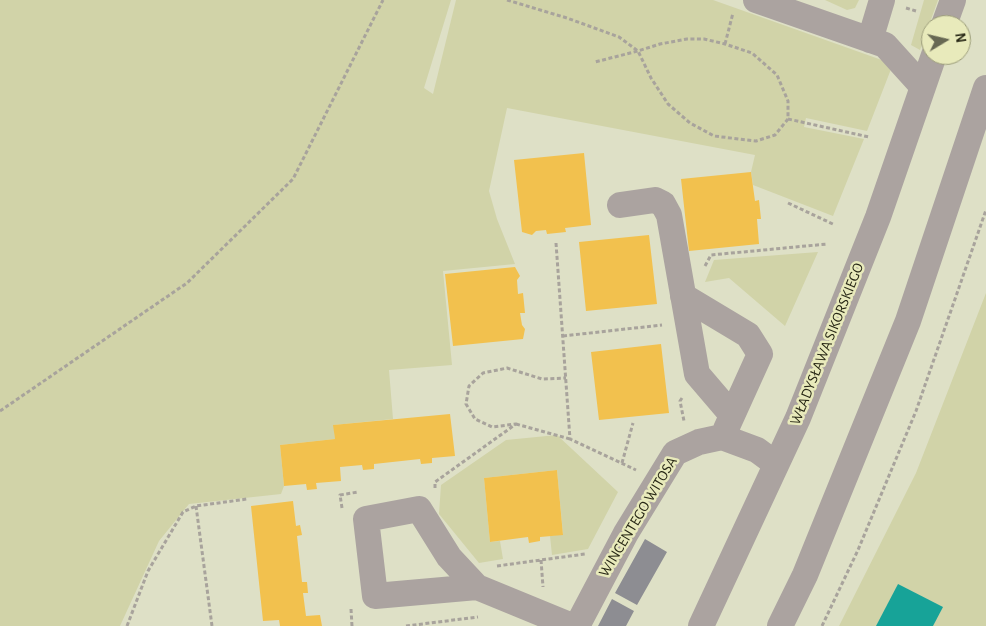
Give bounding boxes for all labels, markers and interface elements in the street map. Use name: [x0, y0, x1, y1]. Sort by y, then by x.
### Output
north arrow: [921, 15, 971, 65]
text: N: [952, 32, 968, 44]
street label: WŁADYSŁAWA SIKORSKIEGO: [786, 260, 868, 428]
street label: WINCENTEGO WITOSA: [595, 454, 681, 580]

